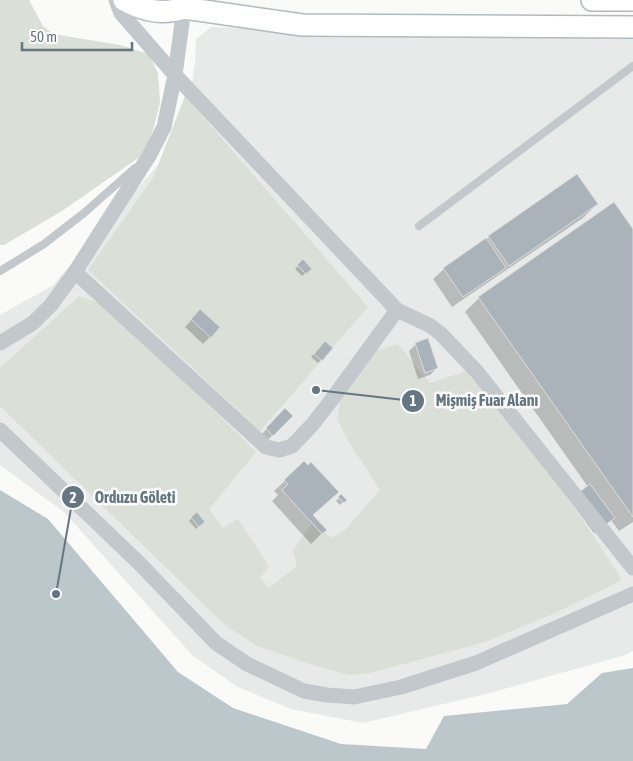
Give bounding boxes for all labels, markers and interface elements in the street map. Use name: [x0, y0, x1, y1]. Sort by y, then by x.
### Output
scale bar: [22, 20, 132, 52]
text: 50 m: [30, 28, 57, 45]
callout: Mişmiş Fuar Alanı: [401, 385, 548, 416]
text: Mişmiş Fuar Alanı: [436, 391, 539, 409]
text: 1: [409, 392, 417, 409]
callout: Orduzu Göleti: [60, 482, 186, 513]
text: Orduzu Göleti: [95, 488, 176, 506]
text: 2: [69, 489, 77, 506]

